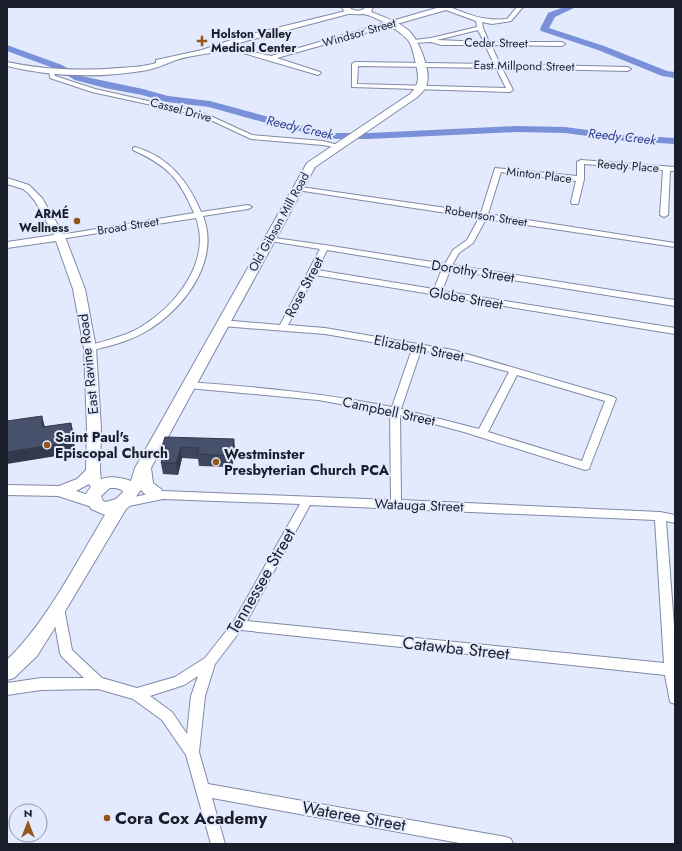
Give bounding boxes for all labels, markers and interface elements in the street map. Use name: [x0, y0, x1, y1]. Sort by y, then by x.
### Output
street label: Windsor Street: [320, 14, 398, 52]
place label: Holston Valley Medical Center: [211, 25, 296, 57]
street label: Cedar Street: [464, 33, 528, 53]
marker: Holston Valley Medical Center: [196, 35, 208, 47]
street label: East Millpond Street: [473, 56, 575, 76]
street label: Cassel Drive: [148, 93, 214, 127]
water label: Reedy Creek: [265, 111, 336, 144]
water label: Reedy Creek: [587, 123, 657, 150]
street label: Reedy Place: [597, 155, 659, 177]
street label: Minton Place: [505, 162, 573, 188]
street label: Old Gibson Mill Road: [244, 169, 314, 275]
street label: Robertson Street: [443, 201, 529, 231]
place label: ARMÉ Wellness: [19, 205, 70, 237]
street label: Broad Street: [96, 212, 160, 240]
marker: ARMÉ Wellness: [72, 216, 82, 226]
street label: Rose Street: [280, 253, 329, 321]
street label: Dorothy Street: [430, 255, 517, 288]
street label: Globe Street: [428, 282, 505, 314]
street label: East Ravine Road: [73, 313, 103, 415]
street label: Elizabeth Street: [372, 329, 466, 367]
street label: Campbell Street: [341, 391, 438, 431]
place label: Saint Paul's Episcopal Church: [55, 427, 168, 463]
marker: Saint Paul's Episcopal Church: [42, 440, 52, 450]
place label: Westminster Presbyterian Church PCA: [224, 444, 390, 480]
marker: Westminster Presbyterian Church PCA: [211, 457, 221, 467]
street label: Watauga Street: [374, 493, 464, 517]
street label: Tennessee Street: [221, 524, 301, 638]
street label: Catawba Street: [401, 630, 511, 666]
street label: Wateree Street: [300, 795, 408, 837]
north arrow: [8, 803, 48, 843]
text: N: [24, 805, 32, 821]
place label: Cora Cox Academy: [115, 806, 268, 830]
marker: Cora Cox Academy: [102, 813, 112, 823]

